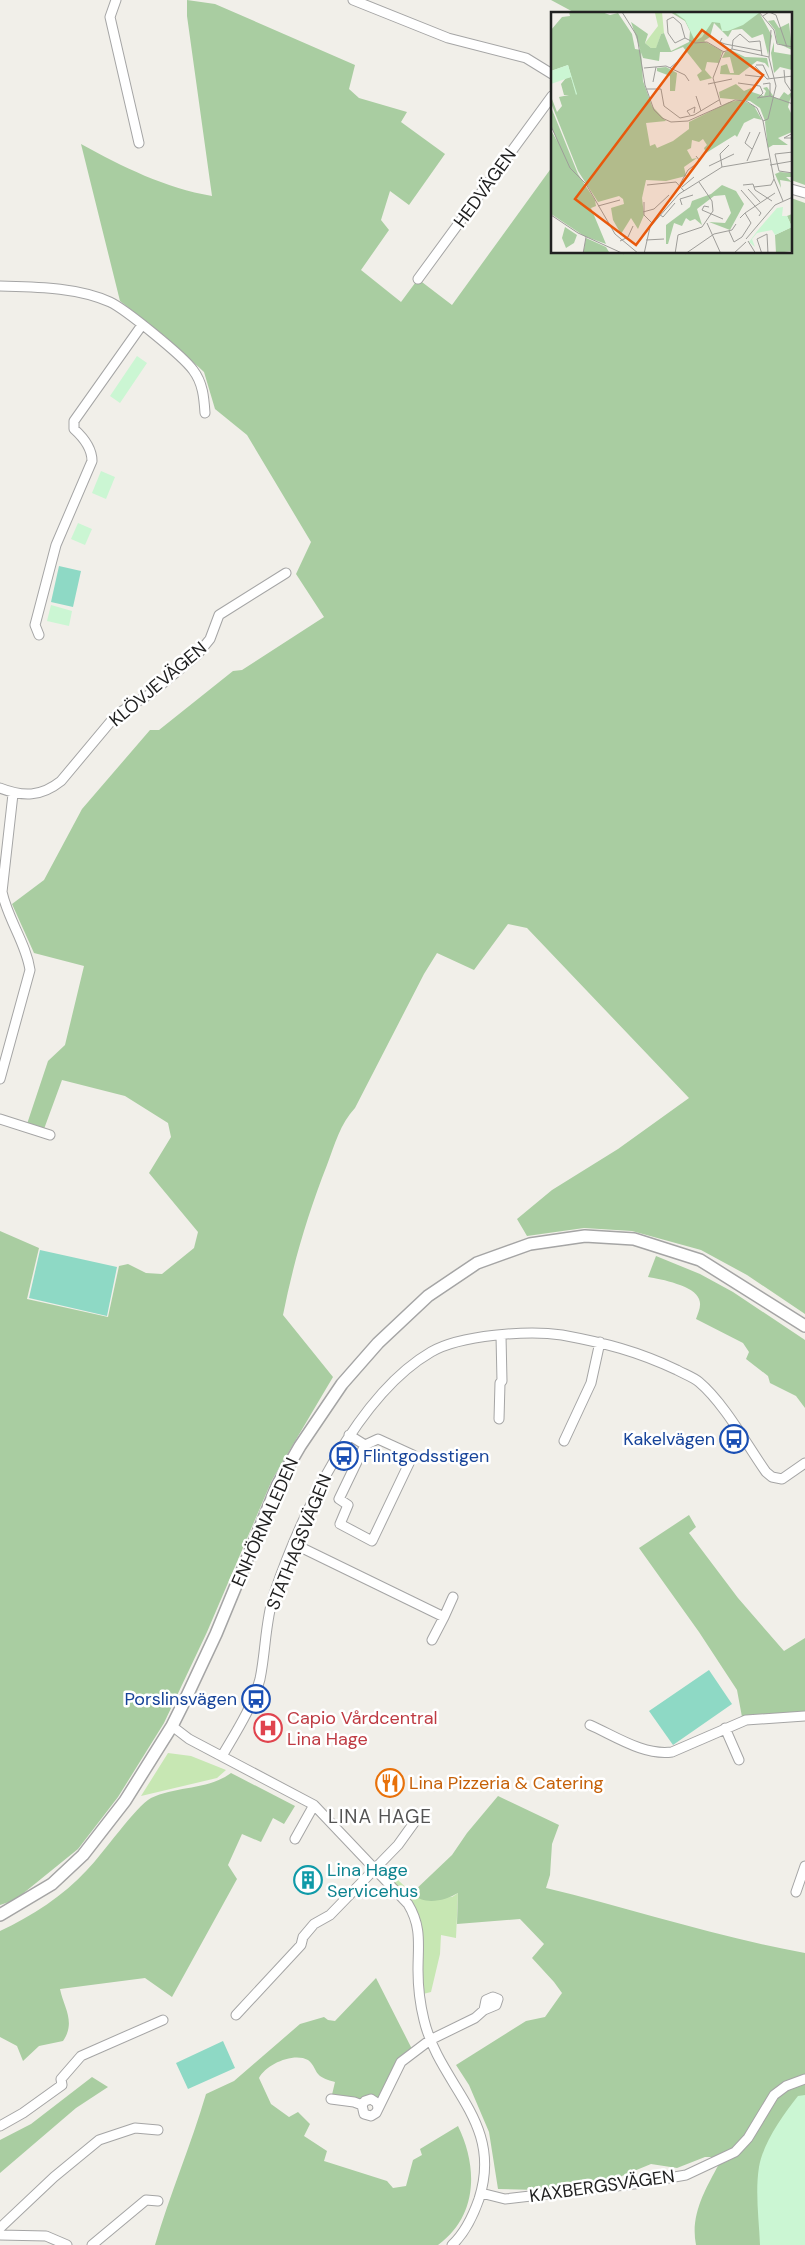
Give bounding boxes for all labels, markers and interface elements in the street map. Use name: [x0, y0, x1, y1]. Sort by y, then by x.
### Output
inset map: [551, 12, 792, 254]
street label: HEDVÄGEN: [448, 144, 522, 232]
street label: KLÖVJEVÄGEN: [104, 636, 212, 732]
bus stop icon: Kakelvägen: [719, 1424, 749, 1454]
place label: Kakelvägen: [623, 1427, 715, 1451]
bus stop icon: Flintgodsstigen: [329, 1441, 359, 1471]
place label: Flintgodsstigen: [363, 1444, 489, 1468]
street label: ENHÖRNALEDEN: [226, 1454, 304, 1590]
street label: STATHAGSVÄGEN: [261, 1471, 337, 1613]
bus stop icon: Porslinsvägen: [241, 1684, 271, 1714]
place label: Porslinsvägen: [124, 1687, 237, 1711]
place label: Capio Vårdcentral Lina Hage: [287, 1706, 438, 1751]
hospital icon: Capio Vårdcentral Lina Hage: [253, 1713, 283, 1743]
restaurant icon: Lina Pizzeria & Catering: [375, 1768, 405, 1798]
place label: Lina Pizzeria & Catering: [409, 1771, 604, 1795]
district label: LINA HAGE: [328, 1804, 432, 1829]
place label: Lina Hage Servicehus: [327, 1858, 418, 1903]
building icon: Lina Hage Servicehus: [293, 1865, 323, 1895]
street label: KAXBERGSVÄGEN: [528, 2164, 676, 2208]

